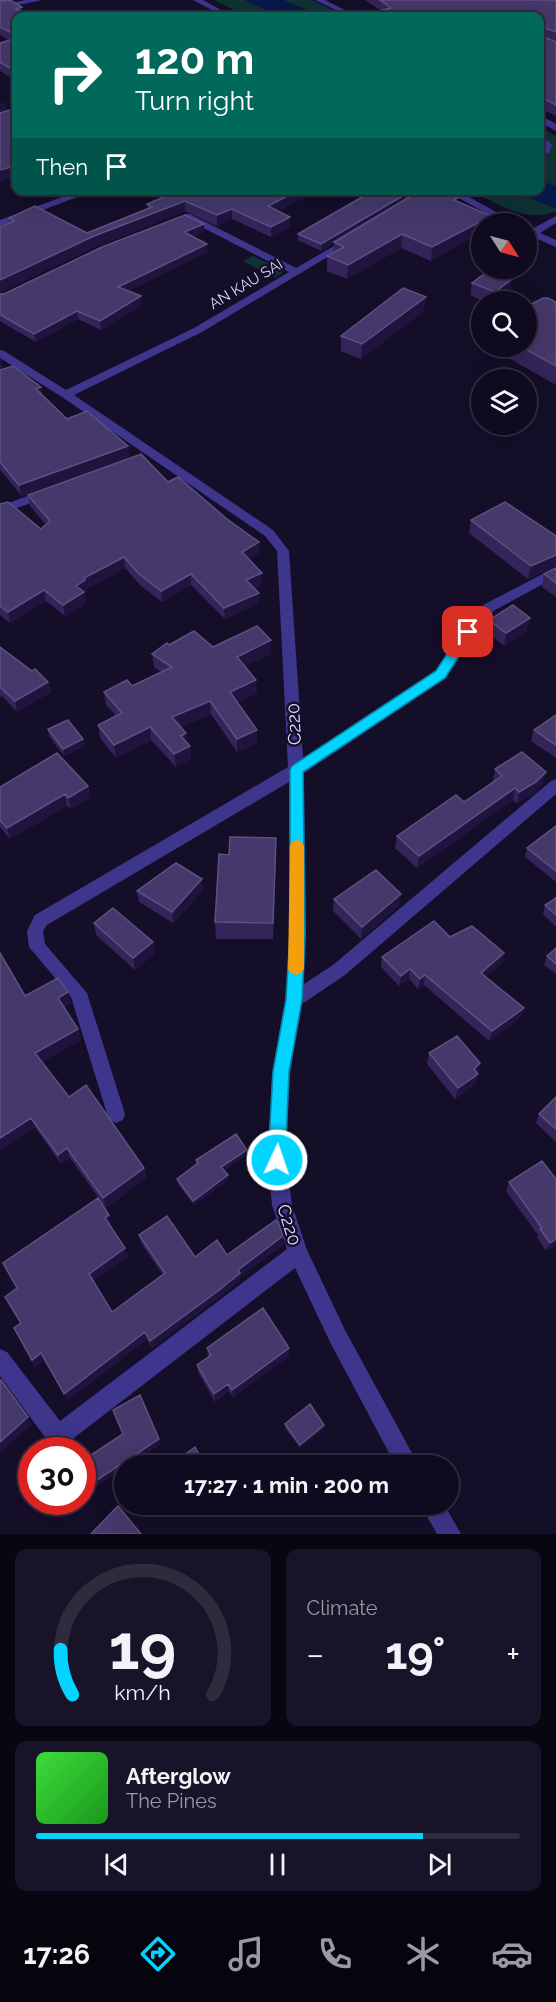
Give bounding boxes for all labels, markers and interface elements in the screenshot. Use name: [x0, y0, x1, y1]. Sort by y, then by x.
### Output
text: 120 m: [135, 35, 254, 84]
icon: right: [36, 36, 114, 114]
text: Turn right: [135, 85, 254, 116]
icon: arrive: [100, 150, 133, 183]
text: Then: [36, 154, 88, 180]
north arrow: [471, 213, 537, 279]
map controls: [471, 213, 537, 435]
street label: AN KAU SAI: [206, 255, 286, 313]
button: search: [471, 291, 537, 357]
button: layers: [471, 369, 537, 435]
pin: [442, 606, 493, 657]
icon: arrive: [451, 615, 484, 648]
street label: C220: [282, 702, 305, 746]
position arrow: [245, 1128, 309, 1192]
street label: C220: [273, 1202, 306, 1248]
speed limit sign: 30: [18, 1437, 96, 1515]
text: 17:27 · 1 min · 200 m: [184, 1472, 389, 1498]
text: Climate: [307, 1596, 378, 1620]
text: 19: [109, 1610, 177, 1684]
text: 19°: [385, 1627, 445, 1680]
text: −: [307, 1635, 324, 1674]
text: +: [506, 1635, 520, 1674]
text: km/h: [114, 1680, 171, 1705]
text: Afterglow: [126, 1763, 231, 1789]
text: The Pines: [126, 1789, 217, 1813]
icon: previous: [100, 1848, 133, 1881]
icon: pause: [261, 1848, 294, 1881]
icon: next: [423, 1848, 456, 1881]
icon: directions: [137, 1933, 179, 1975]
icon: music: [225, 1933, 267, 1975]
icon: phone: [314, 1933, 356, 1975]
icon: climate: [402, 1933, 444, 1975]
icon: car: [491, 1933, 533, 1975]
text: 17:26: [23, 1939, 90, 1970]

